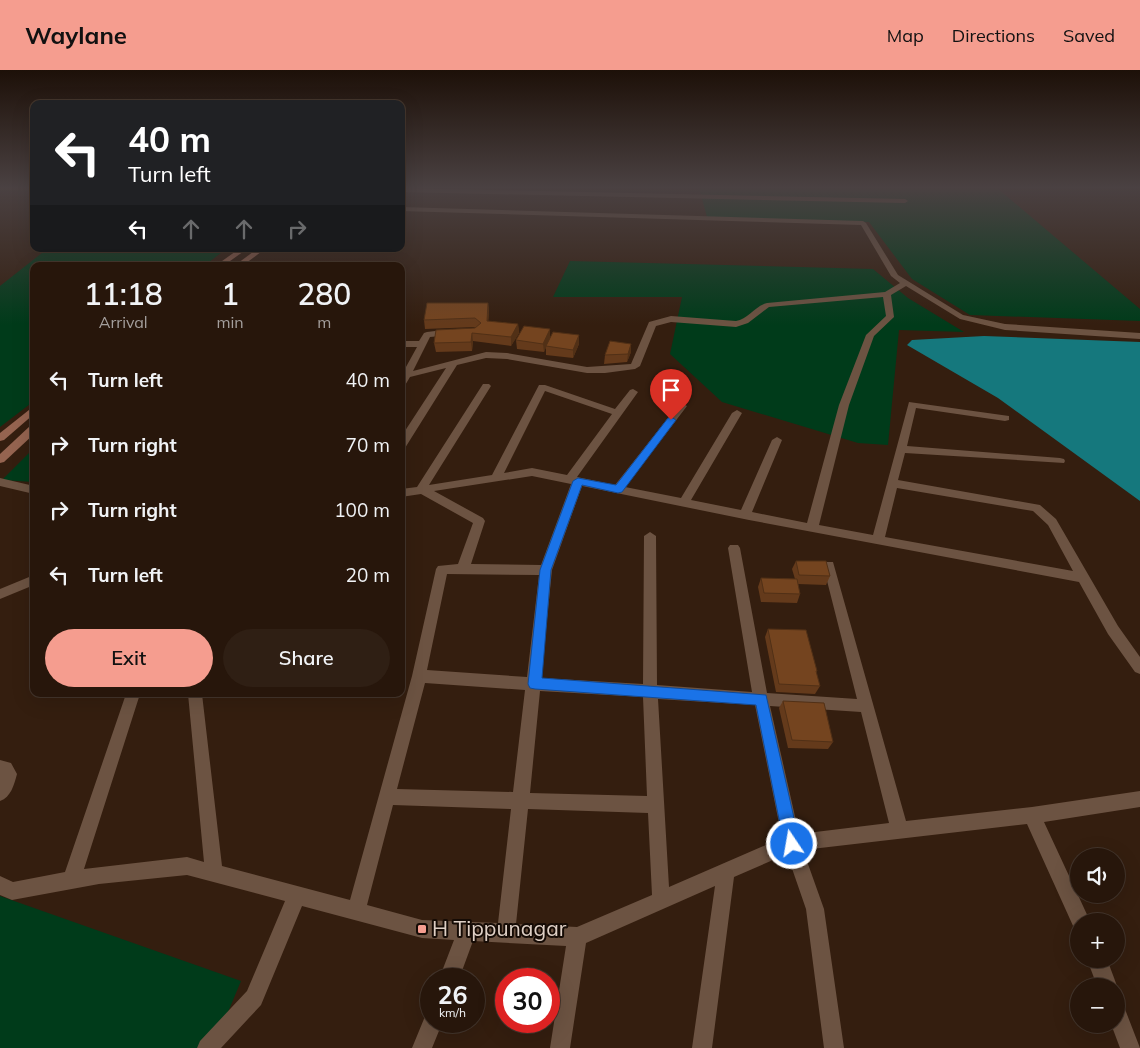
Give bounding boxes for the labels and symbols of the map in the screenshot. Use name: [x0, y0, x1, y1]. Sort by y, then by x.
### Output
pin: [650, 369, 692, 420]
position arrow: [765, 817, 817, 869]
place label: H Tippunagar: [432, 915, 567, 941]
marker: H Tippunagar: [416, 923, 428, 935]
speed limit sign: 30: [495, 968, 560, 1033]

